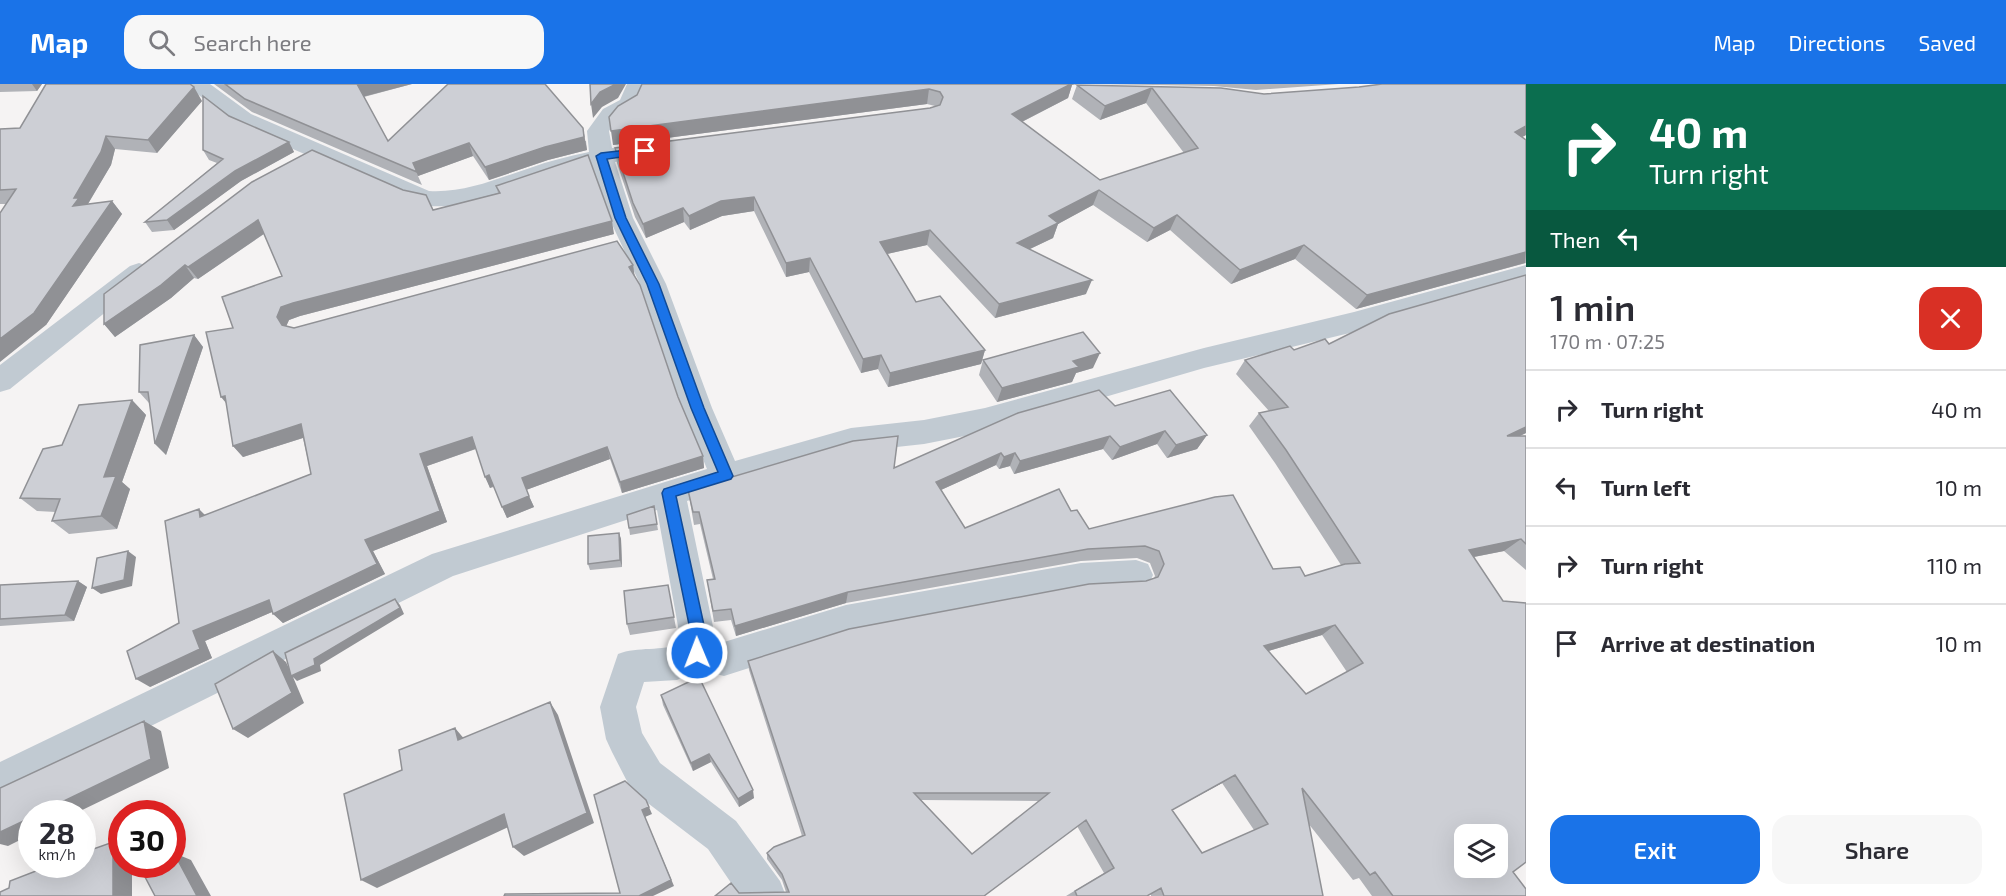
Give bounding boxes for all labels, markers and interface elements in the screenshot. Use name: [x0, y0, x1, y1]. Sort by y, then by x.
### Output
search box: [124, 15, 544, 69]
text: Map: [30, 25, 88, 59]
icon: search: [145, 26, 178, 59]
text: Search here: [193, 29, 312, 55]
text: Map: [1713, 30, 1756, 55]
text: Directions: [1789, 30, 1885, 55]
text: Saved: [1918, 30, 1976, 55]
text: 40 m: [1649, 106, 1748, 156]
icon: right: [1550, 108, 1628, 186]
pin: [619, 125, 670, 176]
icon: arrive: [628, 134, 661, 167]
text: Turn right: [1649, 157, 1769, 189]
icon: left: [1612, 222, 1645, 255]
text: Then: [1550, 226, 1600, 252]
text: 1 min: [1550, 285, 1635, 328]
button: close: [1919, 287, 1982, 350]
text: 170 m · 07:25: [1550, 329, 1665, 353]
icon: right: [1550, 393, 1583, 426]
text: Turn right: [1601, 396, 1703, 422]
text: 40 m: [1931, 396, 1982, 422]
icon: left: [1550, 471, 1583, 504]
text: Turn left: [1601, 474, 1690, 500]
text: 10 m: [1936, 474, 1982, 500]
icon: right: [1550, 549, 1583, 582]
text: Turn right: [1601, 552, 1703, 578]
text: 110 m: [1927, 552, 1982, 578]
position arrow: [665, 621, 729, 685]
icon: arrive: [1550, 627, 1583, 660]
text: Arrive at destination: [1601, 630, 1815, 656]
text: 10 m: [1936, 630, 1982, 656]
speed limit sign: 30: [108, 800, 186, 878]
text: 28: [39, 814, 75, 850]
button: Exit: [1550, 815, 1760, 884]
button: Share: [1772, 815, 1982, 884]
map controls: [1454, 824, 1508, 878]
button: layers: [1454, 824, 1508, 878]
text: km/h: [38, 845, 76, 863]

